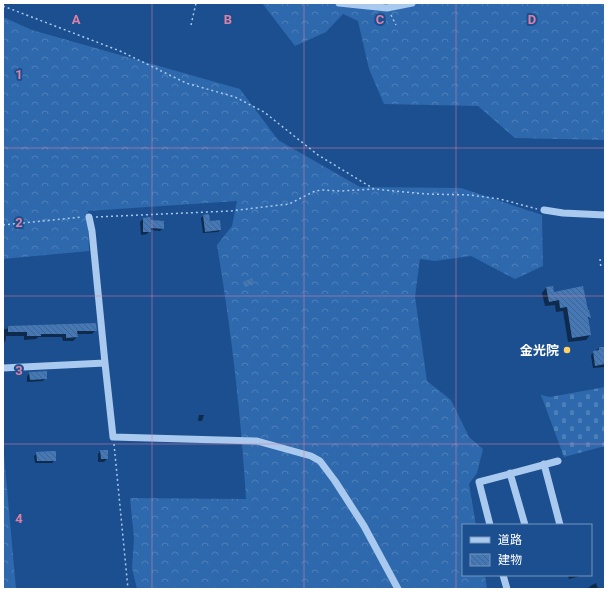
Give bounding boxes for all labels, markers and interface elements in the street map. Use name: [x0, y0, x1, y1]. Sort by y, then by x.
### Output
text: A: [72, 12, 81, 27]
text: B: [224, 12, 232, 27]
text: C: [376, 12, 385, 27]
text: D: [528, 12, 536, 27]
text: 1: [15, 67, 23, 82]
text: 2: [15, 215, 23, 230]
place label: 金光院: [520, 343, 559, 358]
marker: 金光院: [562, 345, 572, 355]
text: 3: [15, 363, 23, 378]
text: 4: [15, 511, 23, 526]
legend: [462, 524, 592, 576]
text: 道路: [498, 533, 522, 547]
text: 建物: [498, 553, 522, 567]

